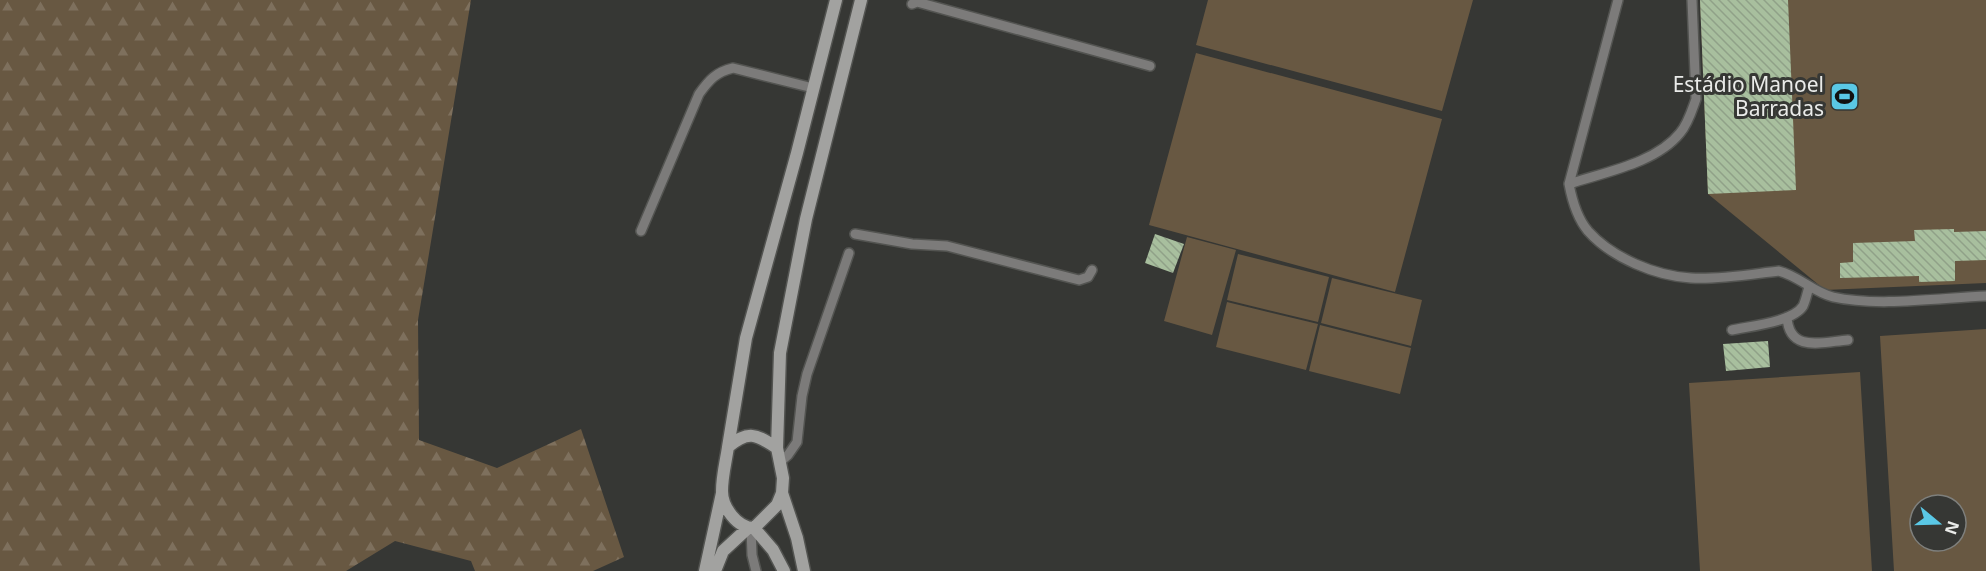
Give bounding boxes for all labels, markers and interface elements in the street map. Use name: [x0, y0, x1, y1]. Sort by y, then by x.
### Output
place label: Estádio Manoel Barradas: [1673, 70, 1824, 122]
sports icon: Estádio Manoel Barradas: [1829, 81, 1861, 113]
north arrow: [1908, 493, 1968, 553]
text: N: [1940, 518, 1965, 538]

